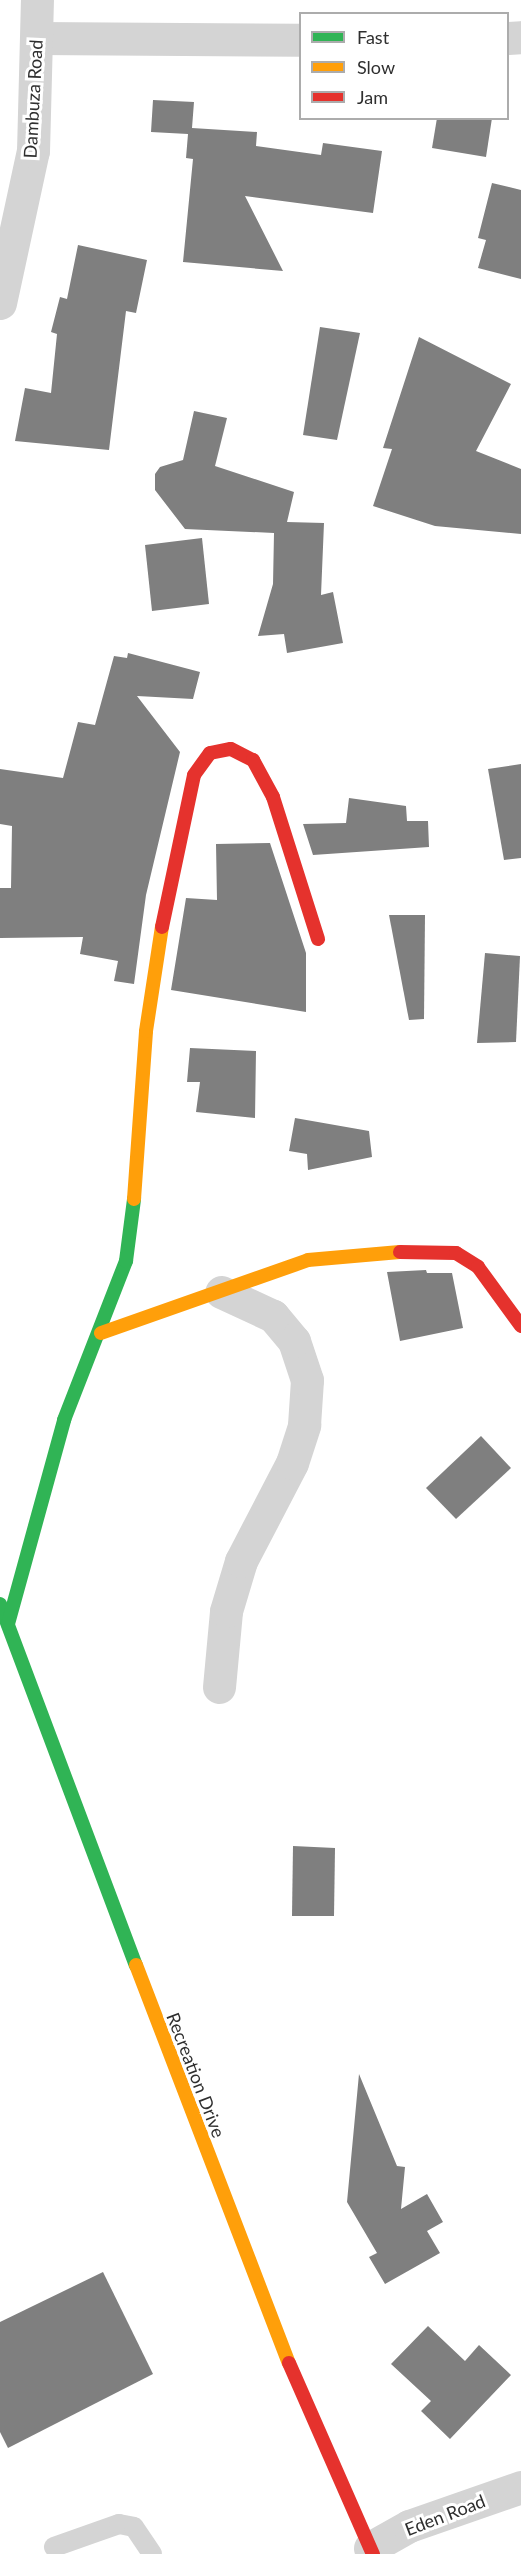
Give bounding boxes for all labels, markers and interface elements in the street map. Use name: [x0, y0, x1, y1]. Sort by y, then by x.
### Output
legend: [299, 12, 509, 120]
text: Fast: [357, 26, 389, 48]
street label: Dambuza Road: [19, 39, 47, 159]
text: Slow: [357, 56, 395, 78]
text: Jam: [357, 86, 388, 108]
street label: Recreation Drive: [162, 2009, 230, 2141]
street label: Eden Road: [402, 2490, 488, 2540]

